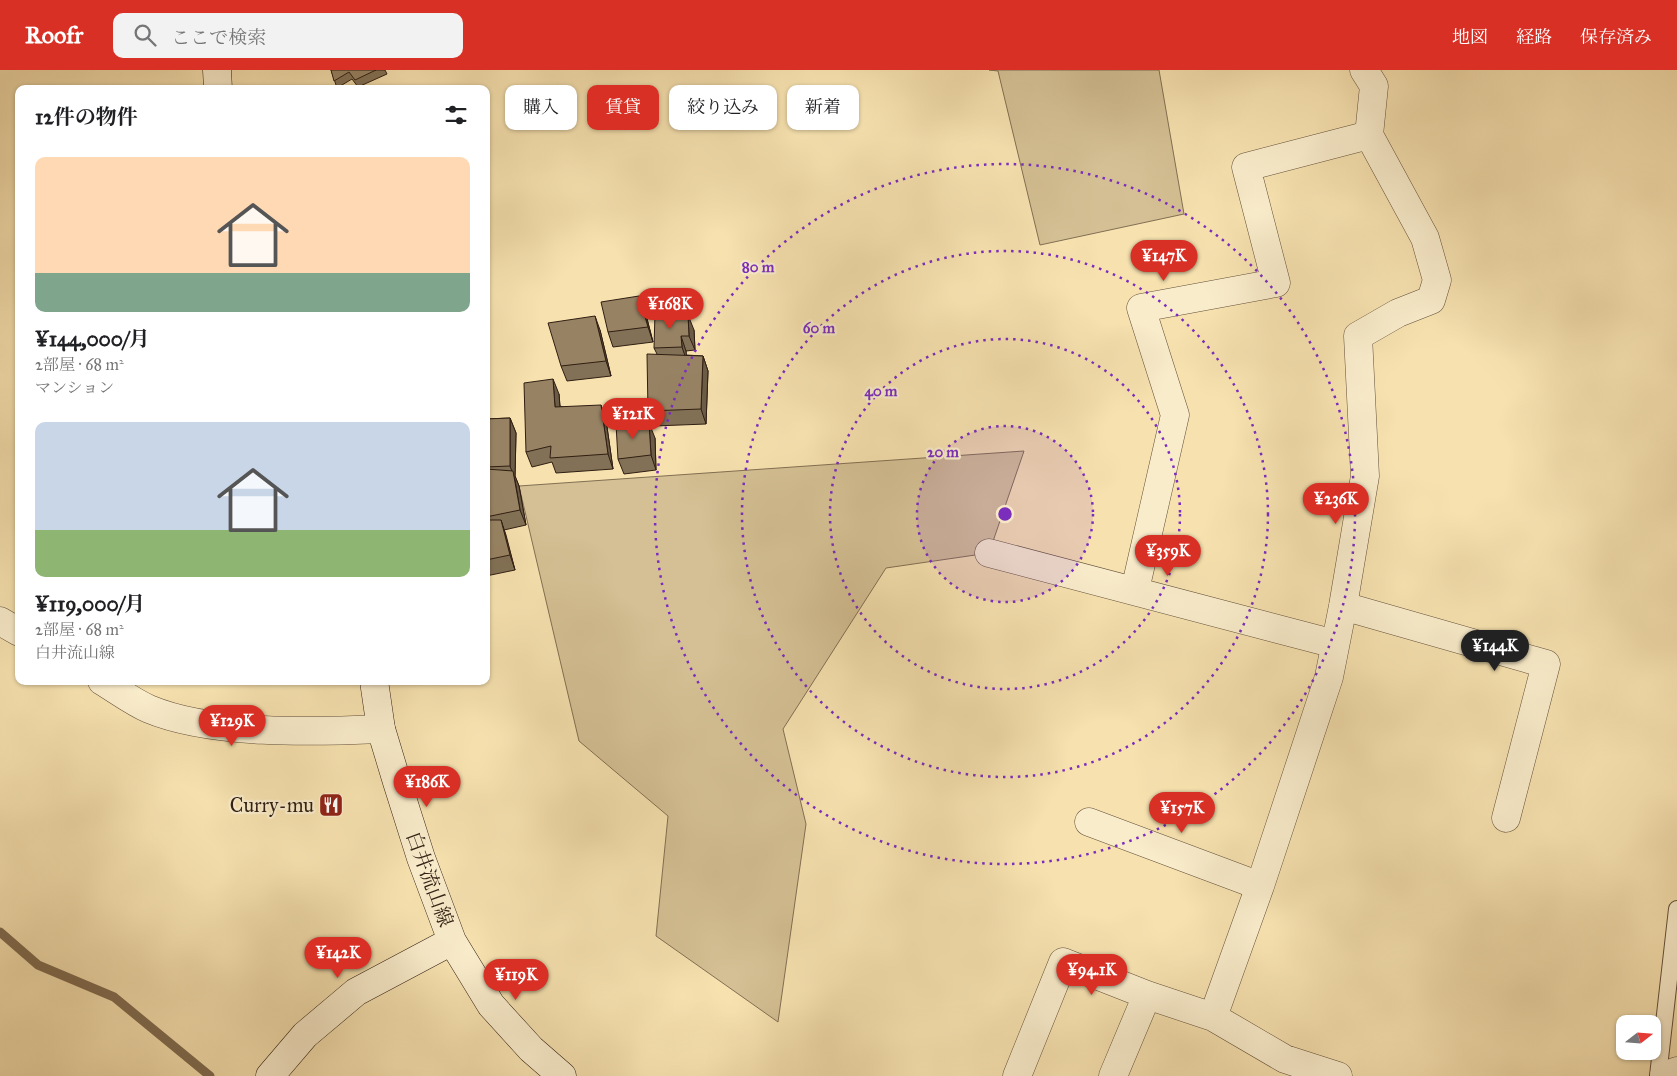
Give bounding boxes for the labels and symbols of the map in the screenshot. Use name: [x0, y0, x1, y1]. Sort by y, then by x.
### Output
pin: ¥147K: [1129, 240, 1199, 282]
text: 80 m: [742, 258, 775, 276]
pin: ¥168K: [635, 288, 705, 330]
text: 60 m: [803, 319, 836, 337]
text: 40 m: [865, 382, 898, 401]
pin: ¥121K: [598, 398, 668, 440]
text: 20 m: [927, 443, 959, 461]
pin: ¥236K: [1301, 482, 1371, 525]
centre of rings: [996, 505, 1014, 523]
pin: ¥359K: [1133, 534, 1203, 577]
pin: ¥144K: [1460, 630, 1530, 672]
pin: ¥129K: [197, 704, 267, 747]
pin: ¥186K: [392, 766, 462, 808]
restaurant icon: Curry-mu: [318, 792, 344, 818]
pin: ¥157K: [1147, 792, 1217, 834]
place label: Curry-mu: [230, 793, 314, 817]
street label: 白井流山線: [402, 828, 458, 930]
pin: ¥142K: [303, 936, 373, 979]
pin: ¥94.1K: [1051, 954, 1133, 996]
pin: ¥119K: [481, 958, 551, 1001]
north arrow: [1616, 1015, 1661, 1060]

